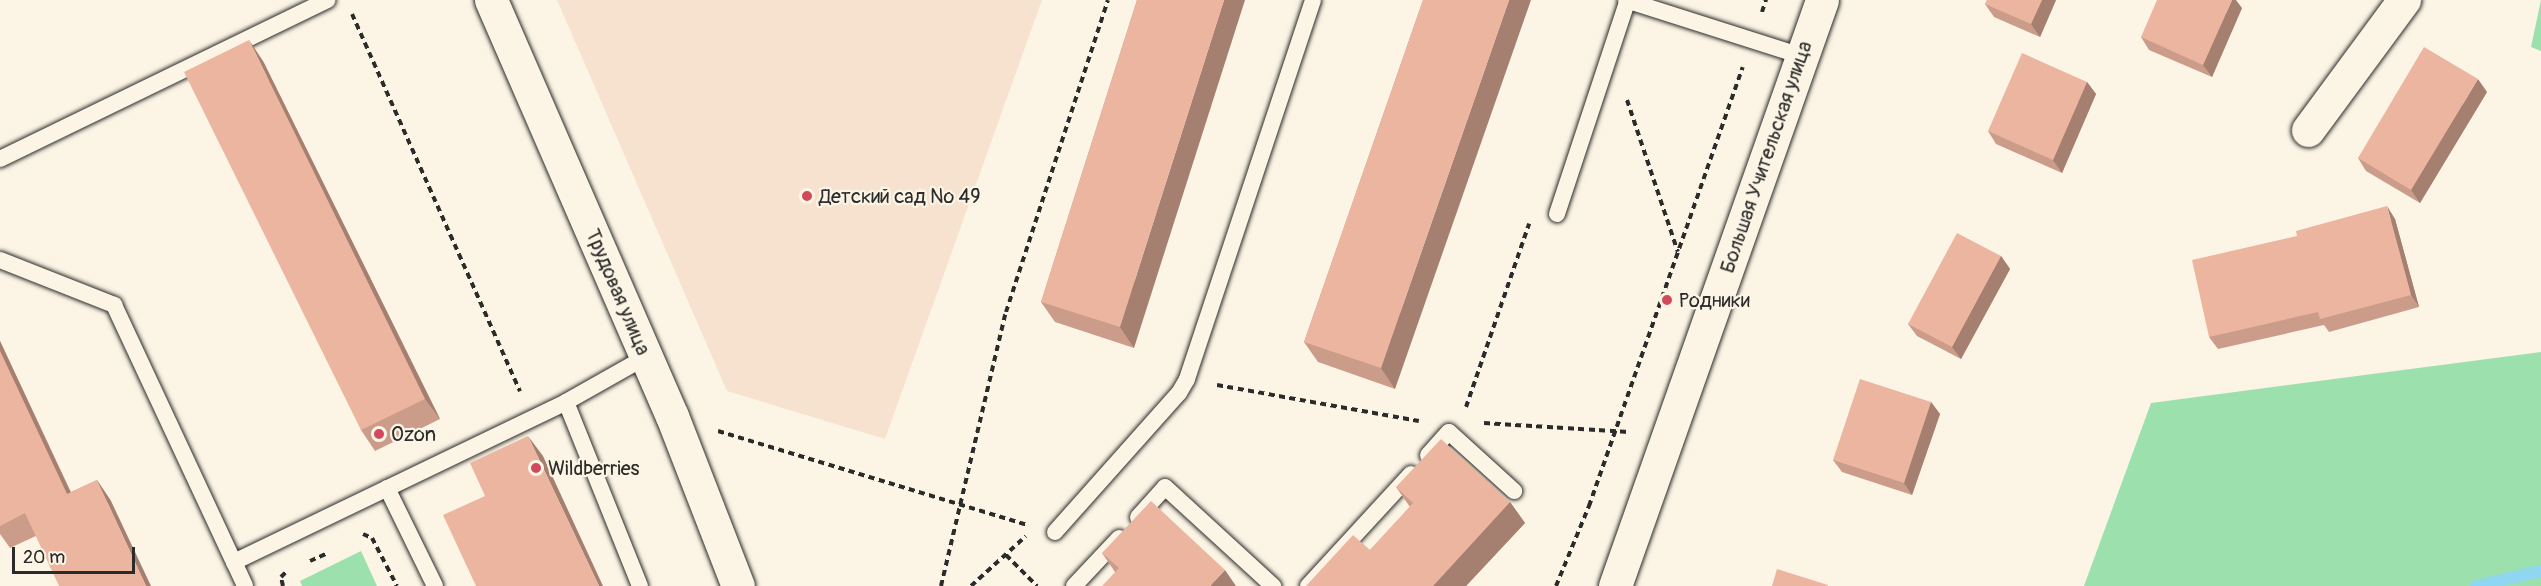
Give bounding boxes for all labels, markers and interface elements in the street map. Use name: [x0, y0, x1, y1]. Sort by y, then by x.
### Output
street label: Большая Учительская улица: [1715, 38, 1817, 276]
place label: Детский сад № 49: [819, 184, 980, 208]
marker: Детский сад № 49: [800, 189, 814, 203]
street label: Трудовая улица: [581, 225, 655, 359]
place label: Родники: [1679, 288, 1750, 312]
marker: Родники: [1660, 293, 1674, 307]
place label: Ozon: [391, 422, 436, 446]
marker: Ozon: [372, 427, 386, 441]
place label: Wildberries: [548, 456, 640, 480]
marker: Wildberries: [529, 461, 543, 475]
scale bar: [15, 535, 138, 573]
text: 20 m: [23, 546, 65, 569]

